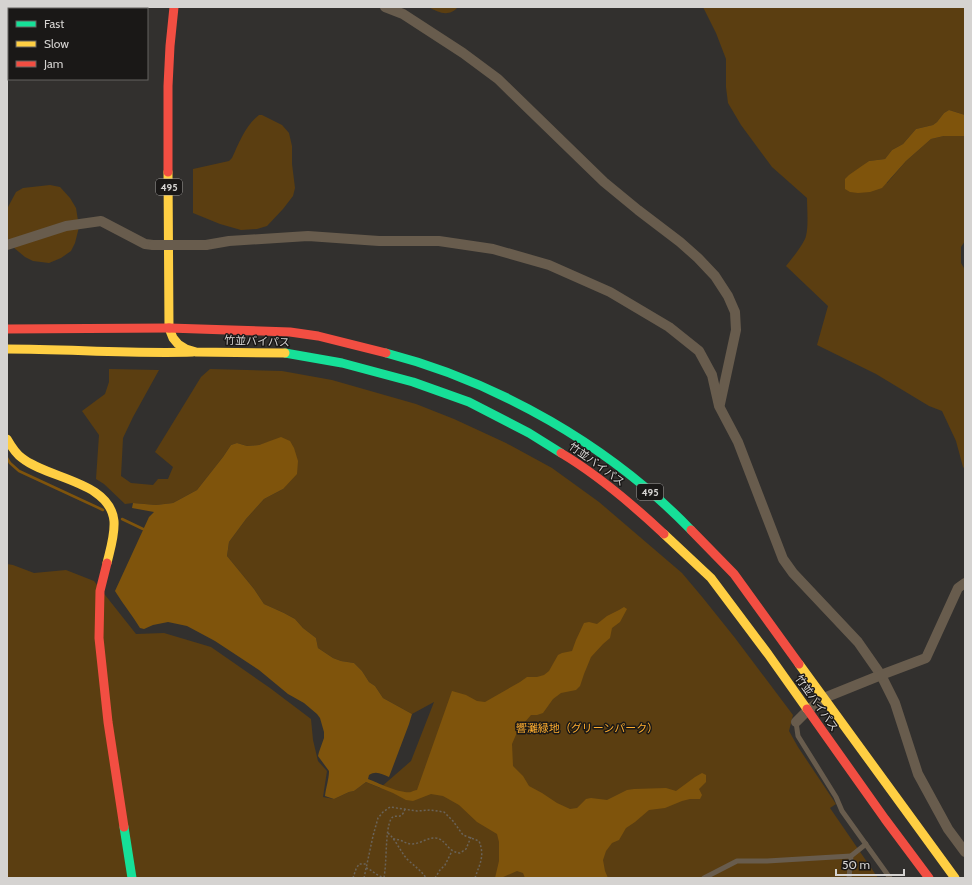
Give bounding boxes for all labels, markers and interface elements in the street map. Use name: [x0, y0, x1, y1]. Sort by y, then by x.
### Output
legend: [8, 8, 148, 80]
text: Fast: [44, 16, 64, 31]
text: Slow: [44, 36, 69, 51]
text: Jam: [43, 56, 63, 71]
road number: 495: [156, 179, 182, 195]
street label: 竹並バイパス: [224, 333, 290, 349]
street label: 竹並バイパス: [566, 439, 628, 489]
road number: 495: [637, 484, 663, 500]
street label: 竹並バイパス: [792, 672, 842, 734]
park label: 響灘緑地（グリーンパーク）: [516, 721, 658, 735]
scale bar: [836, 851, 904, 877]
text: 50 m: [842, 857, 870, 872]

